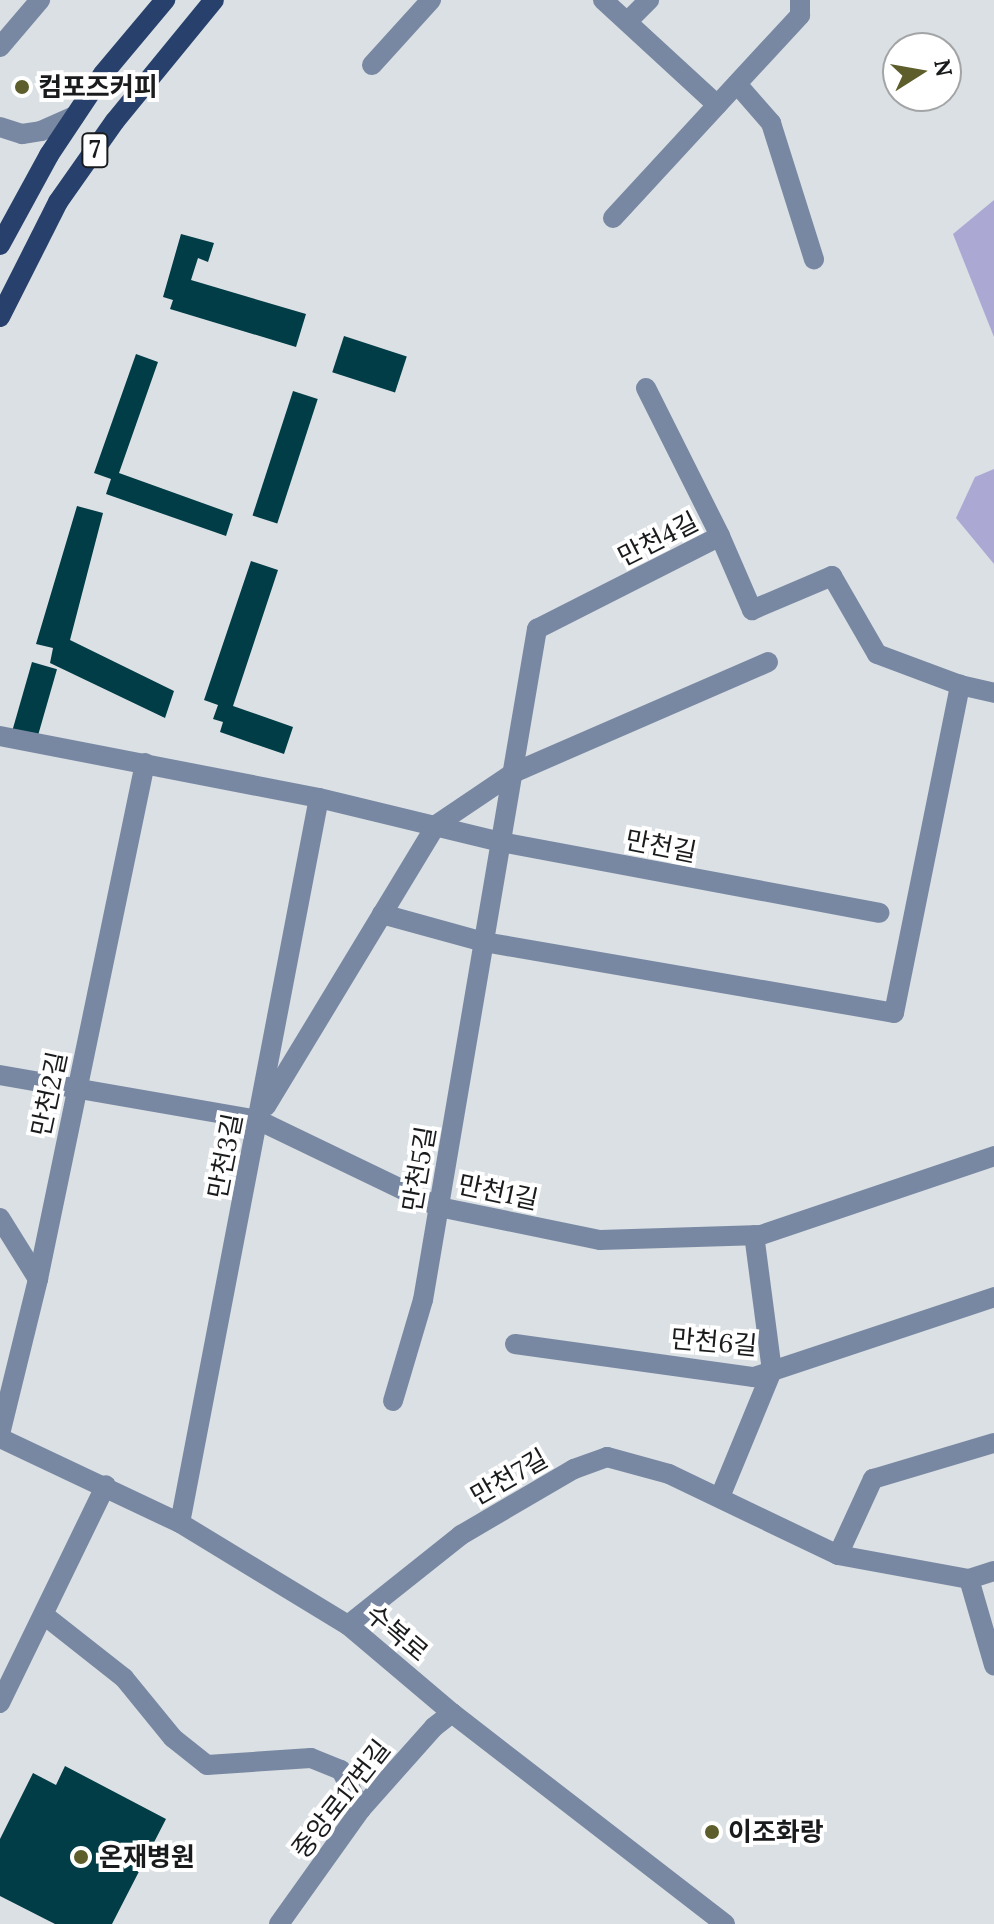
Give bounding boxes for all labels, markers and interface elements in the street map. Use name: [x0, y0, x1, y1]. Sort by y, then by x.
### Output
north arrow: [882, 32, 962, 112]
text: N: [928, 57, 959, 79]
place label: 컴포즈커피: [38, 71, 158, 103]
marker: 컴포즈커피: [13, 78, 31, 96]
road number: 7: [81, 130, 109, 170]
street label: 만천4길: [613, 506, 703, 572]
street label: 만천길: [623, 824, 699, 868]
street label: 만천2길: [25, 1049, 73, 1139]
street label: 만천3길: [201, 1111, 249, 1201]
street label: 만천5길: [396, 1124, 442, 1214]
street label: 만천1길: [455, 1168, 541, 1216]
street label: 만천6길: [669, 1323, 759, 1361]
street label: 만천7길: [465, 1443, 553, 1511]
street label: 수복로: [359, 1598, 435, 1668]
street label: 중앙로17번길: [285, 1734, 397, 1864]
place label: 이조화랑: [728, 1816, 824, 1848]
marker: 이조화랑: [703, 1823, 721, 1841]
place label: 온재병원: [99, 1841, 195, 1873]
marker: 온재병원: [70, 1846, 92, 1868]

